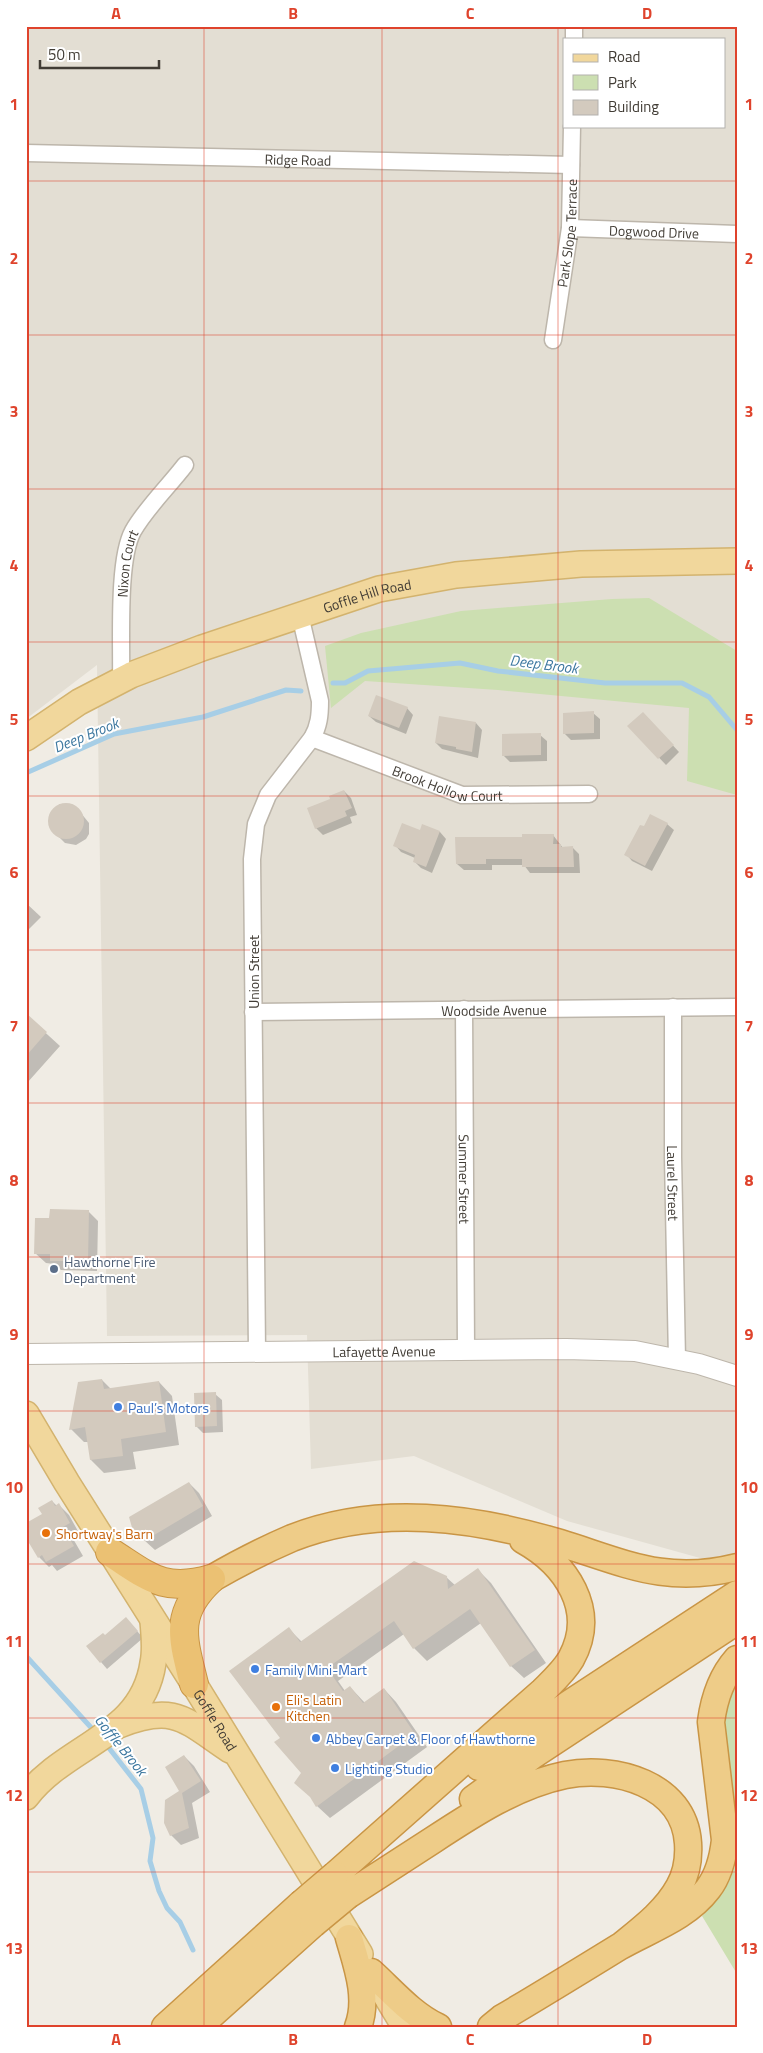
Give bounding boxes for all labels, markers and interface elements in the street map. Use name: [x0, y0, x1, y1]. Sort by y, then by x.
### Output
text: A: [111, 1, 121, 25]
text: B: [288, 1, 298, 25]
text: C: [466, 1, 475, 25]
text: D: [642, 1, 652, 25]
scale bar: [40, 38, 159, 70]
legend: [563, 38, 726, 128]
text: 50 m: [48, 43, 81, 66]
text: Road: [608, 45, 640, 68]
text: Park: [608, 71, 637, 94]
text: 1: [10, 92, 18, 116]
text: 1: [745, 92, 753, 116]
text: Building: [608, 95, 659, 118]
street label: Ridge Road: [264, 148, 332, 170]
street label: Park Slope Terrace: [551, 179, 581, 289]
street label: Dogwood Drive: [608, 219, 699, 243]
text: 2: [10, 246, 18, 270]
text: 2: [745, 246, 753, 270]
text: 3: [10, 399, 18, 423]
text: 3: [745, 399, 753, 423]
street label: Nixon Court: [111, 525, 143, 598]
text: 4: [10, 553, 19, 577]
text: 4: [745, 553, 754, 577]
street label: Goffle Hill Road: [320, 573, 413, 618]
water label: Deep Brook: [509, 648, 582, 680]
text: 5: [10, 707, 19, 731]
text: 5: [745, 707, 754, 731]
water label: Deep Brook: [50, 711, 124, 758]
street label: Brook Hollow Court: [389, 759, 503, 806]
text: 6: [10, 860, 19, 884]
text: 6: [745, 860, 754, 884]
street label: Union Street: [243, 935, 264, 1009]
street label: Woodside Avenue: [441, 998, 547, 1021]
text: 7: [10, 1014, 18, 1038]
text: 7: [745, 1014, 753, 1038]
street label: Summer Street: [454, 1134, 476, 1224]
street label: Laurel Street: [663, 1145, 685, 1221]
text: 8: [10, 1168, 19, 1192]
text: 8: [745, 1168, 754, 1192]
place label: Hawthorne Fire Department: [64, 1251, 156, 1288]
marker: Hawthorne Fire Department: [48, 1263, 60, 1275]
text: 9: [10, 1322, 19, 1346]
text: 9: [745, 1322, 754, 1346]
street label: Lafayette Avenue: [332, 1340, 436, 1362]
place label: Paul’s Motors: [128, 1397, 209, 1418]
marker: Paul’s Motors: [112, 1401, 124, 1413]
text: 10: [5, 1475, 23, 1499]
text: 10: [740, 1475, 758, 1499]
place label: Shortway's Barn: [56, 1523, 153, 1544]
marker: Shortway's Barn: [40, 1527, 52, 1539]
text: 11: [5, 1629, 23, 1653]
text: 11: [740, 1629, 758, 1653]
place label: Family Mini-Mart: [265, 1659, 367, 1680]
marker: Family Mini-Mart: [249, 1663, 261, 1675]
street label: Goffle Road: [189, 1685, 243, 1755]
place label: Eli's Latin Kitchen: [286, 1689, 342, 1726]
marker: Eli's Latin Kitchen: [270, 1701, 282, 1713]
water label: Goffle Brook: [89, 1709, 154, 1783]
place label: Abbey Carpet & Floor of Hawthorne: [326, 1728, 535, 1749]
marker: Abbey Carpet & Floor of Hawthorne: [310, 1732, 322, 1744]
place label: Lighting Studio: [345, 1758, 433, 1779]
marker: Lighting Studio: [329, 1762, 341, 1774]
text: 12: [5, 1783, 23, 1807]
text: 12: [740, 1783, 758, 1807]
text: 13: [5, 1936, 23, 1960]
text: 13: [740, 1936, 758, 1960]
text: A: [111, 2027, 121, 2051]
text: B: [288, 2027, 298, 2051]
text: C: [466, 2027, 475, 2051]
text: D: [642, 2027, 652, 2051]

